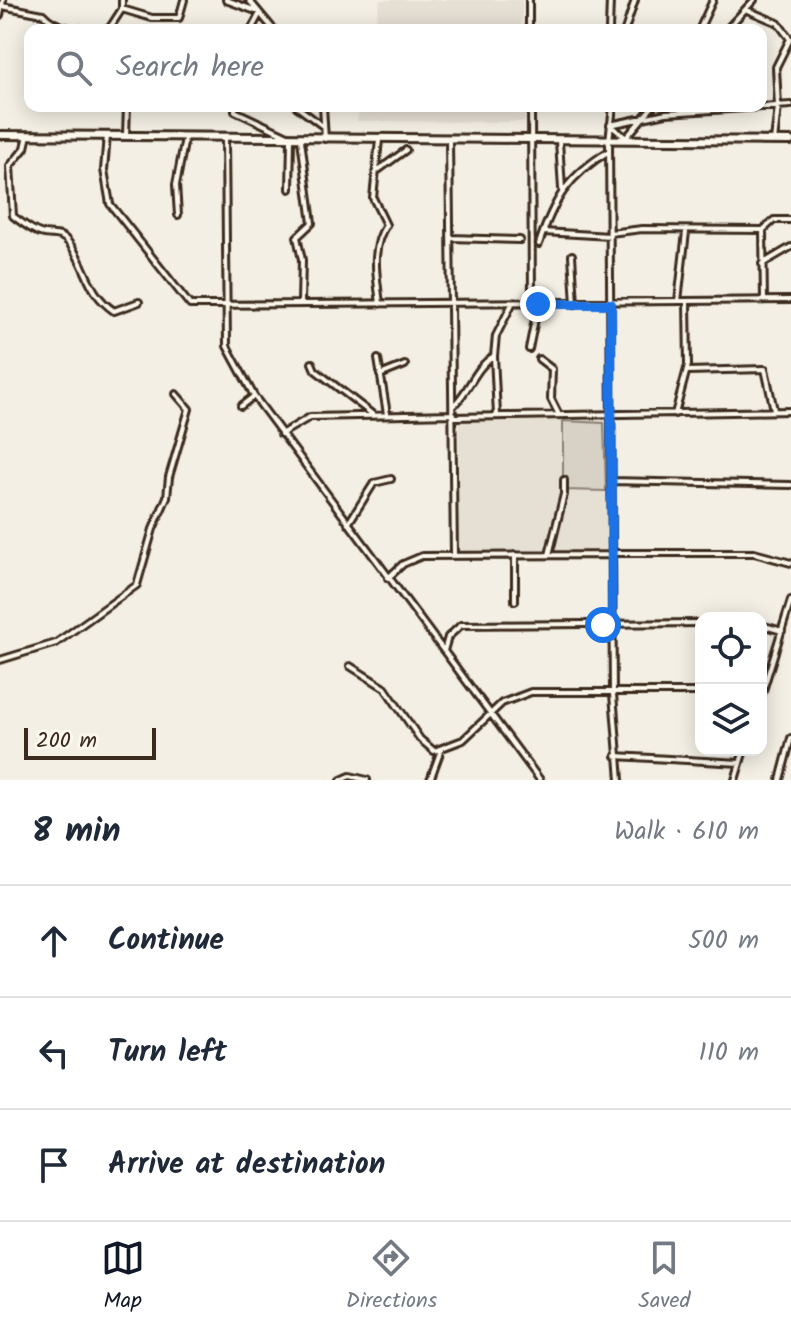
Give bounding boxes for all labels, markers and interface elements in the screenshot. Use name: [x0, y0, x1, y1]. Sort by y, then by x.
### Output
search box: [24, 24, 767, 112]
text: Search here: [116, 44, 264, 92]
icon: search: [52, 46, 96, 90]
route end: [520, 286, 556, 322]
route start: [585, 607, 621, 643]
map controls: [695, 612, 767, 756]
button: locate: [695, 612, 767, 684]
button: layers: [695, 684, 767, 756]
scale bar: [24, 724, 156, 760]
text: 200 m: [36, 724, 97, 759]
text: 8 min: [32, 805, 121, 859]
text: Walk · 610 m: [614, 811, 759, 853]
text: Continue: [108, 917, 224, 965]
icon: ahead: [32, 919, 76, 963]
text: 500 m: [688, 920, 759, 962]
text: Turn left: [108, 1029, 227, 1077]
icon: left: [32, 1031, 76, 1075]
text: 110 m: [699, 1032, 759, 1074]
text: Arrive at destination: [108, 1141, 385, 1189]
icon: arrive: [32, 1143, 76, 1187]
tab: Map: [101, 1236, 145, 1319]
tab: Directions: [346, 1236, 437, 1319]
tab: Saved: [638, 1236, 690, 1319]

